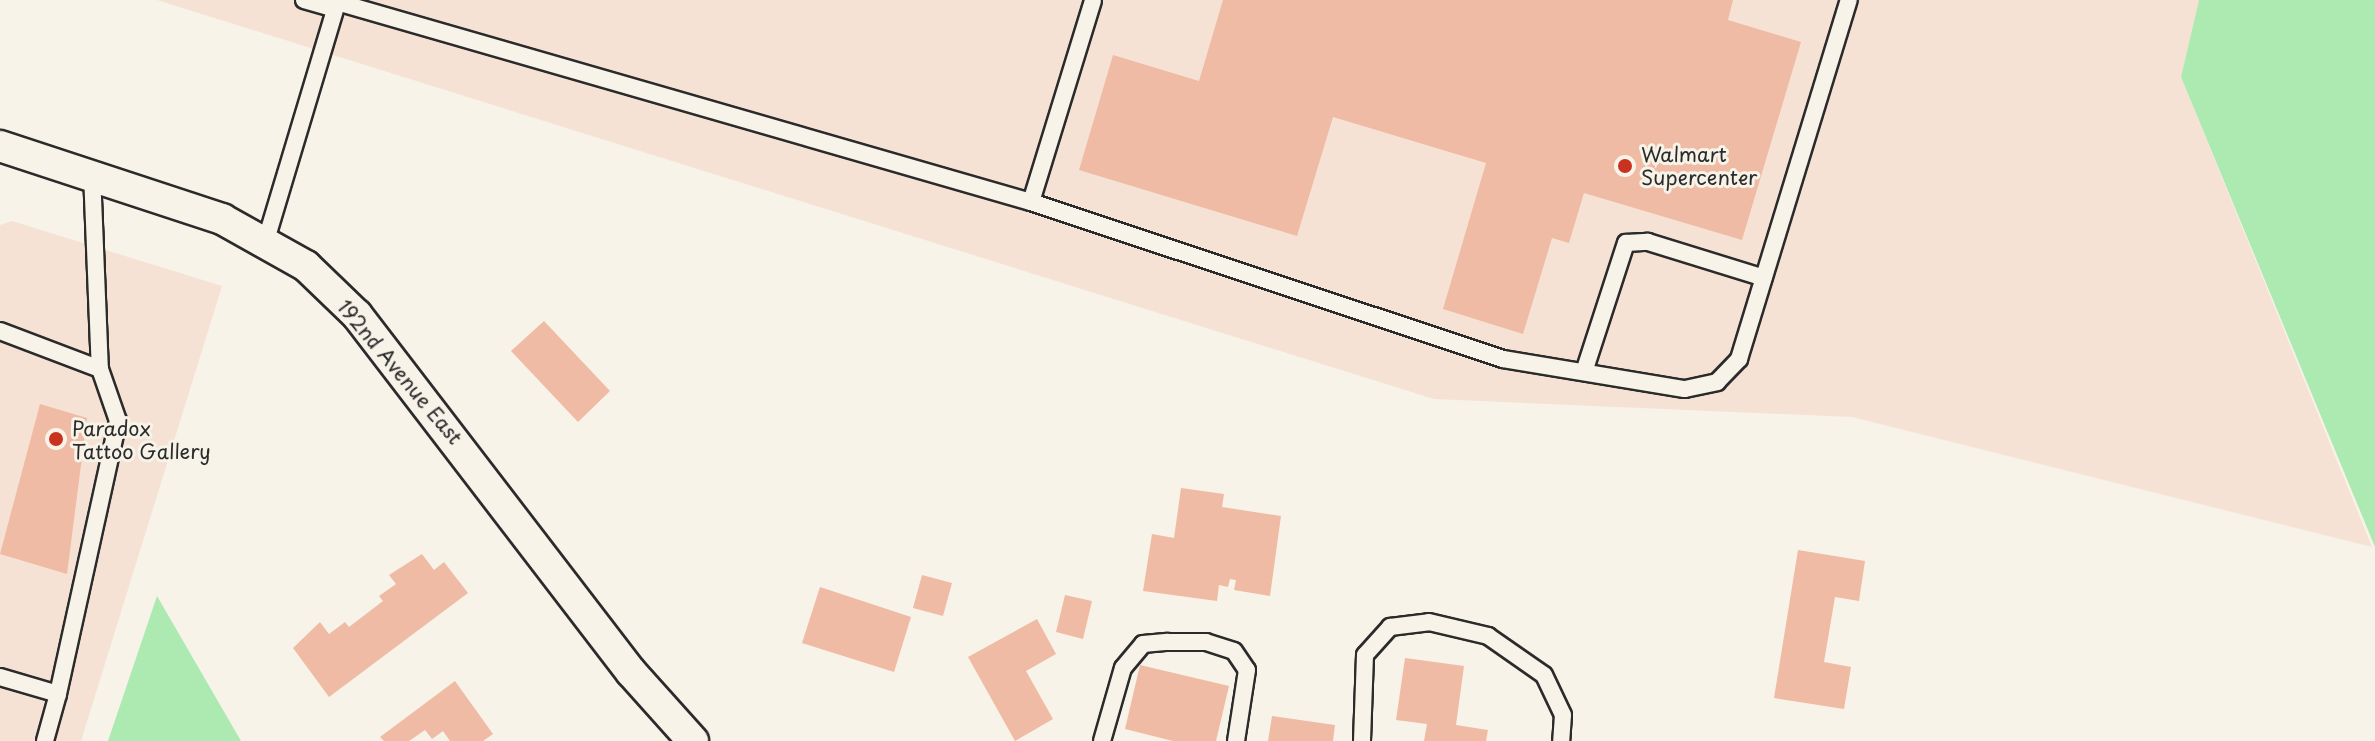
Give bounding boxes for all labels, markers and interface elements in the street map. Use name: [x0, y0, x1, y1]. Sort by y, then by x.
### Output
place label: Walmart Supercenter: [1641, 142, 1757, 189]
marker: Walmart Supercenter: [1616, 157, 1634, 175]
street label: 192nd Avenue East: [333, 295, 467, 449]
place label: Paradox Tattoo Gallery: [72, 416, 212, 463]
marker: Paradox Tattoo Gallery: [47, 430, 65, 448]

